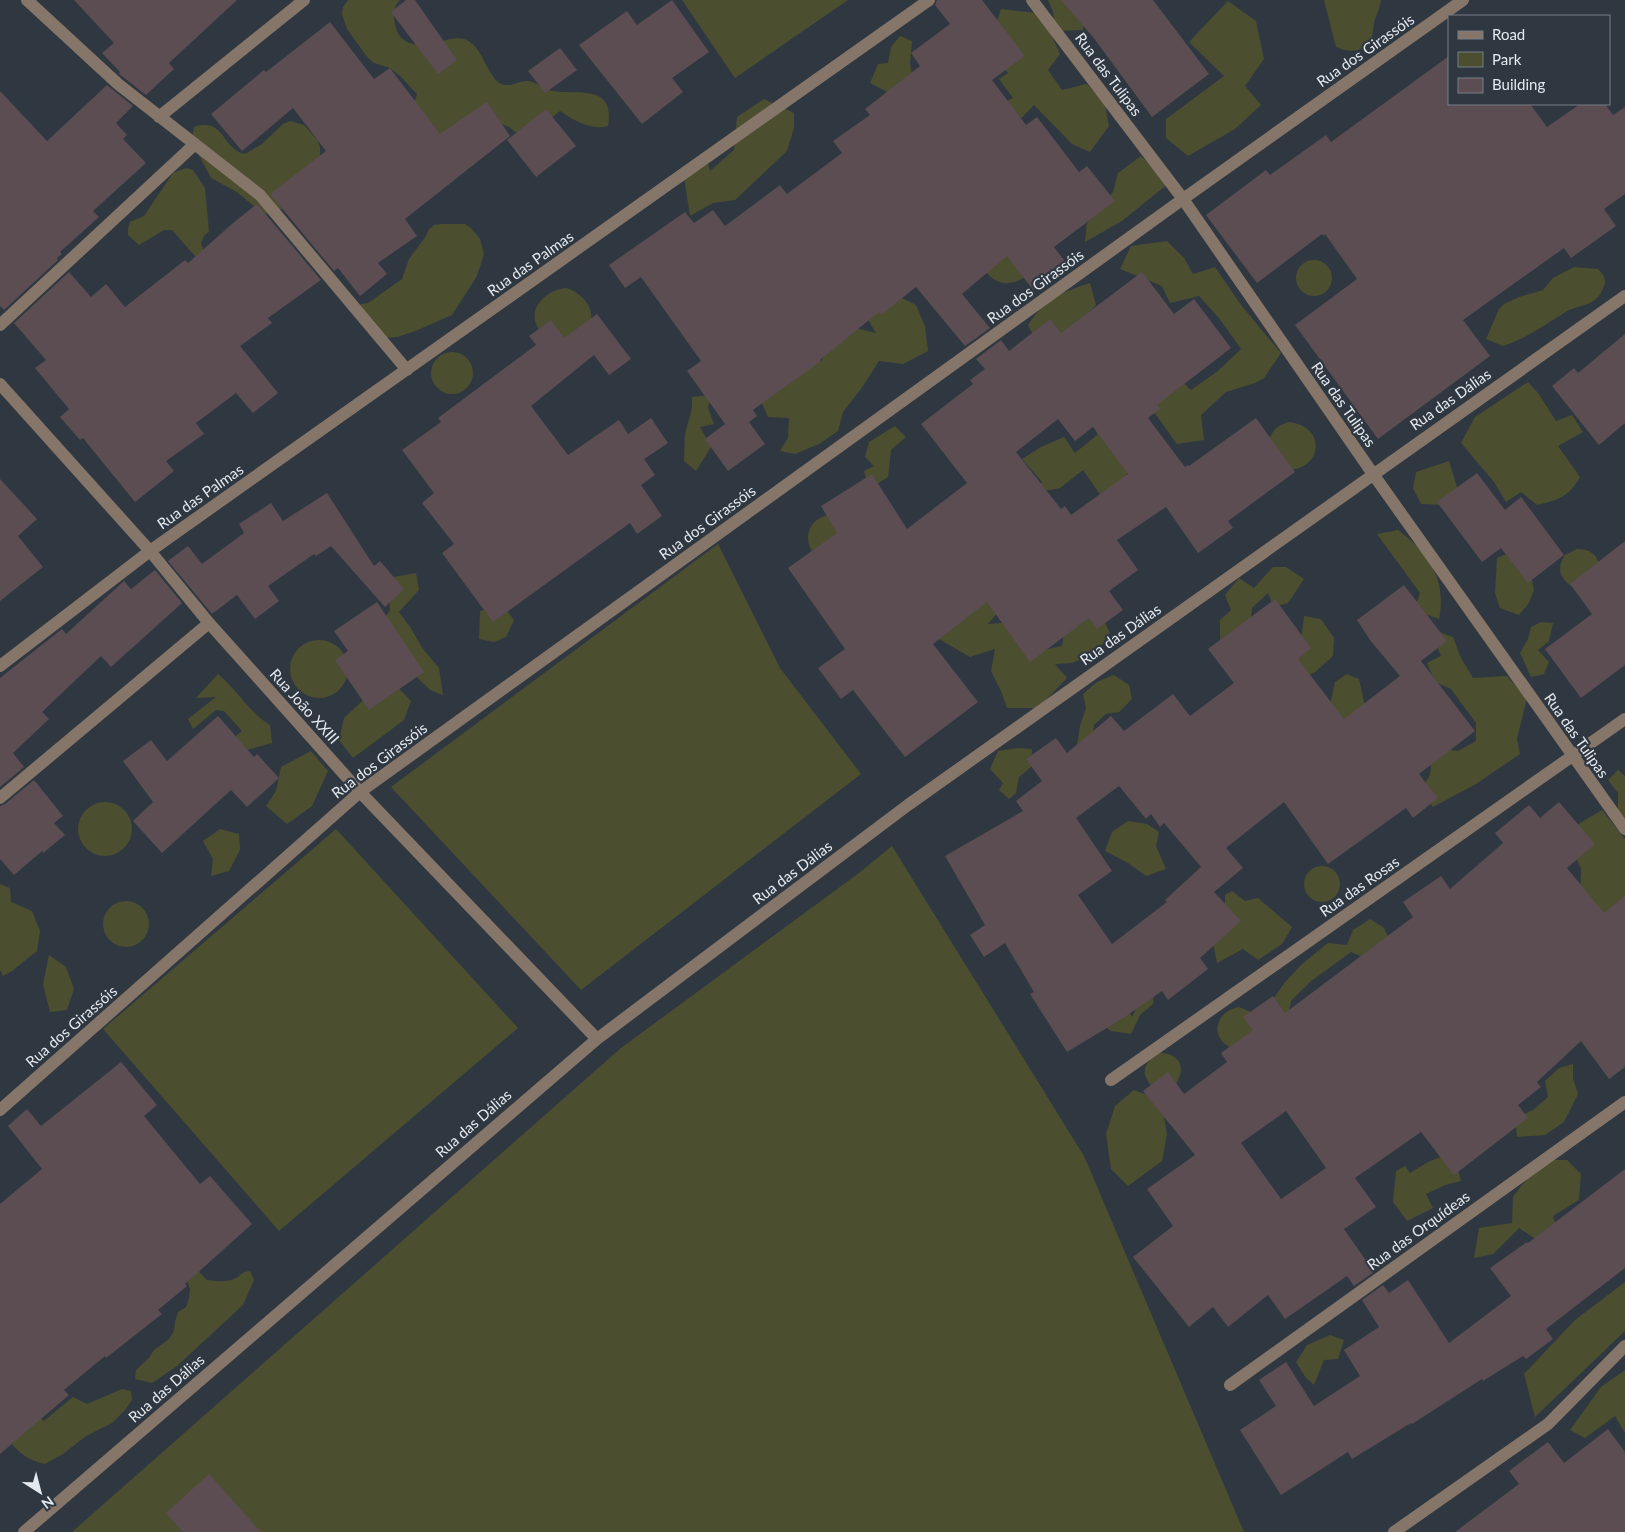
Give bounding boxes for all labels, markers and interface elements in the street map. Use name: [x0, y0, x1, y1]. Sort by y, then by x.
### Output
street label: Rua dos Girassóis: [1313, 10, 1417, 90]
legend: [1448, 15, 1610, 105]
text: Road: [1492, 25, 1525, 43]
street label: Rua das Tulipas: [1072, 29, 1146, 119]
text: Park: [1492, 50, 1522, 68]
text: Building: [1492, 75, 1545, 93]
street label: Rua das Palmas: [483, 227, 577, 299]
street label: Rua dos Girassóis: [983, 245, 1087, 327]
street label: Rua das Tulipas: [1308, 358, 1380, 450]
street label: Rua das Dálias: [1406, 364, 1494, 434]
street label: Rua das Palmas: [153, 460, 247, 532]
street label: Rua dos Girassóis: [655, 481, 759, 563]
street label: Rua das Dálias: [1076, 599, 1164, 669]
street label: Rua João XXIII: [267, 665, 343, 747]
street label: Rua das Tulipas: [1541, 689, 1613, 781]
street label: Rua dos Girassóis: [328, 718, 430, 802]
street label: Rua das Dálias: [749, 836, 835, 908]
street label: Rua das Rosas: [1316, 852, 1402, 920]
street label: Rua dos Girassóis: [22, 982, 120, 1070]
street label: Rua das Dálias: [431, 1085, 515, 1161]
street label: Rua das Orquídeas: [1363, 1187, 1473, 1273]
street label: Rua das Dálias: [124, 1350, 208, 1426]
north arrow: [15, 1467, 65, 1517]
text: N: [39, 1493, 57, 1513]

